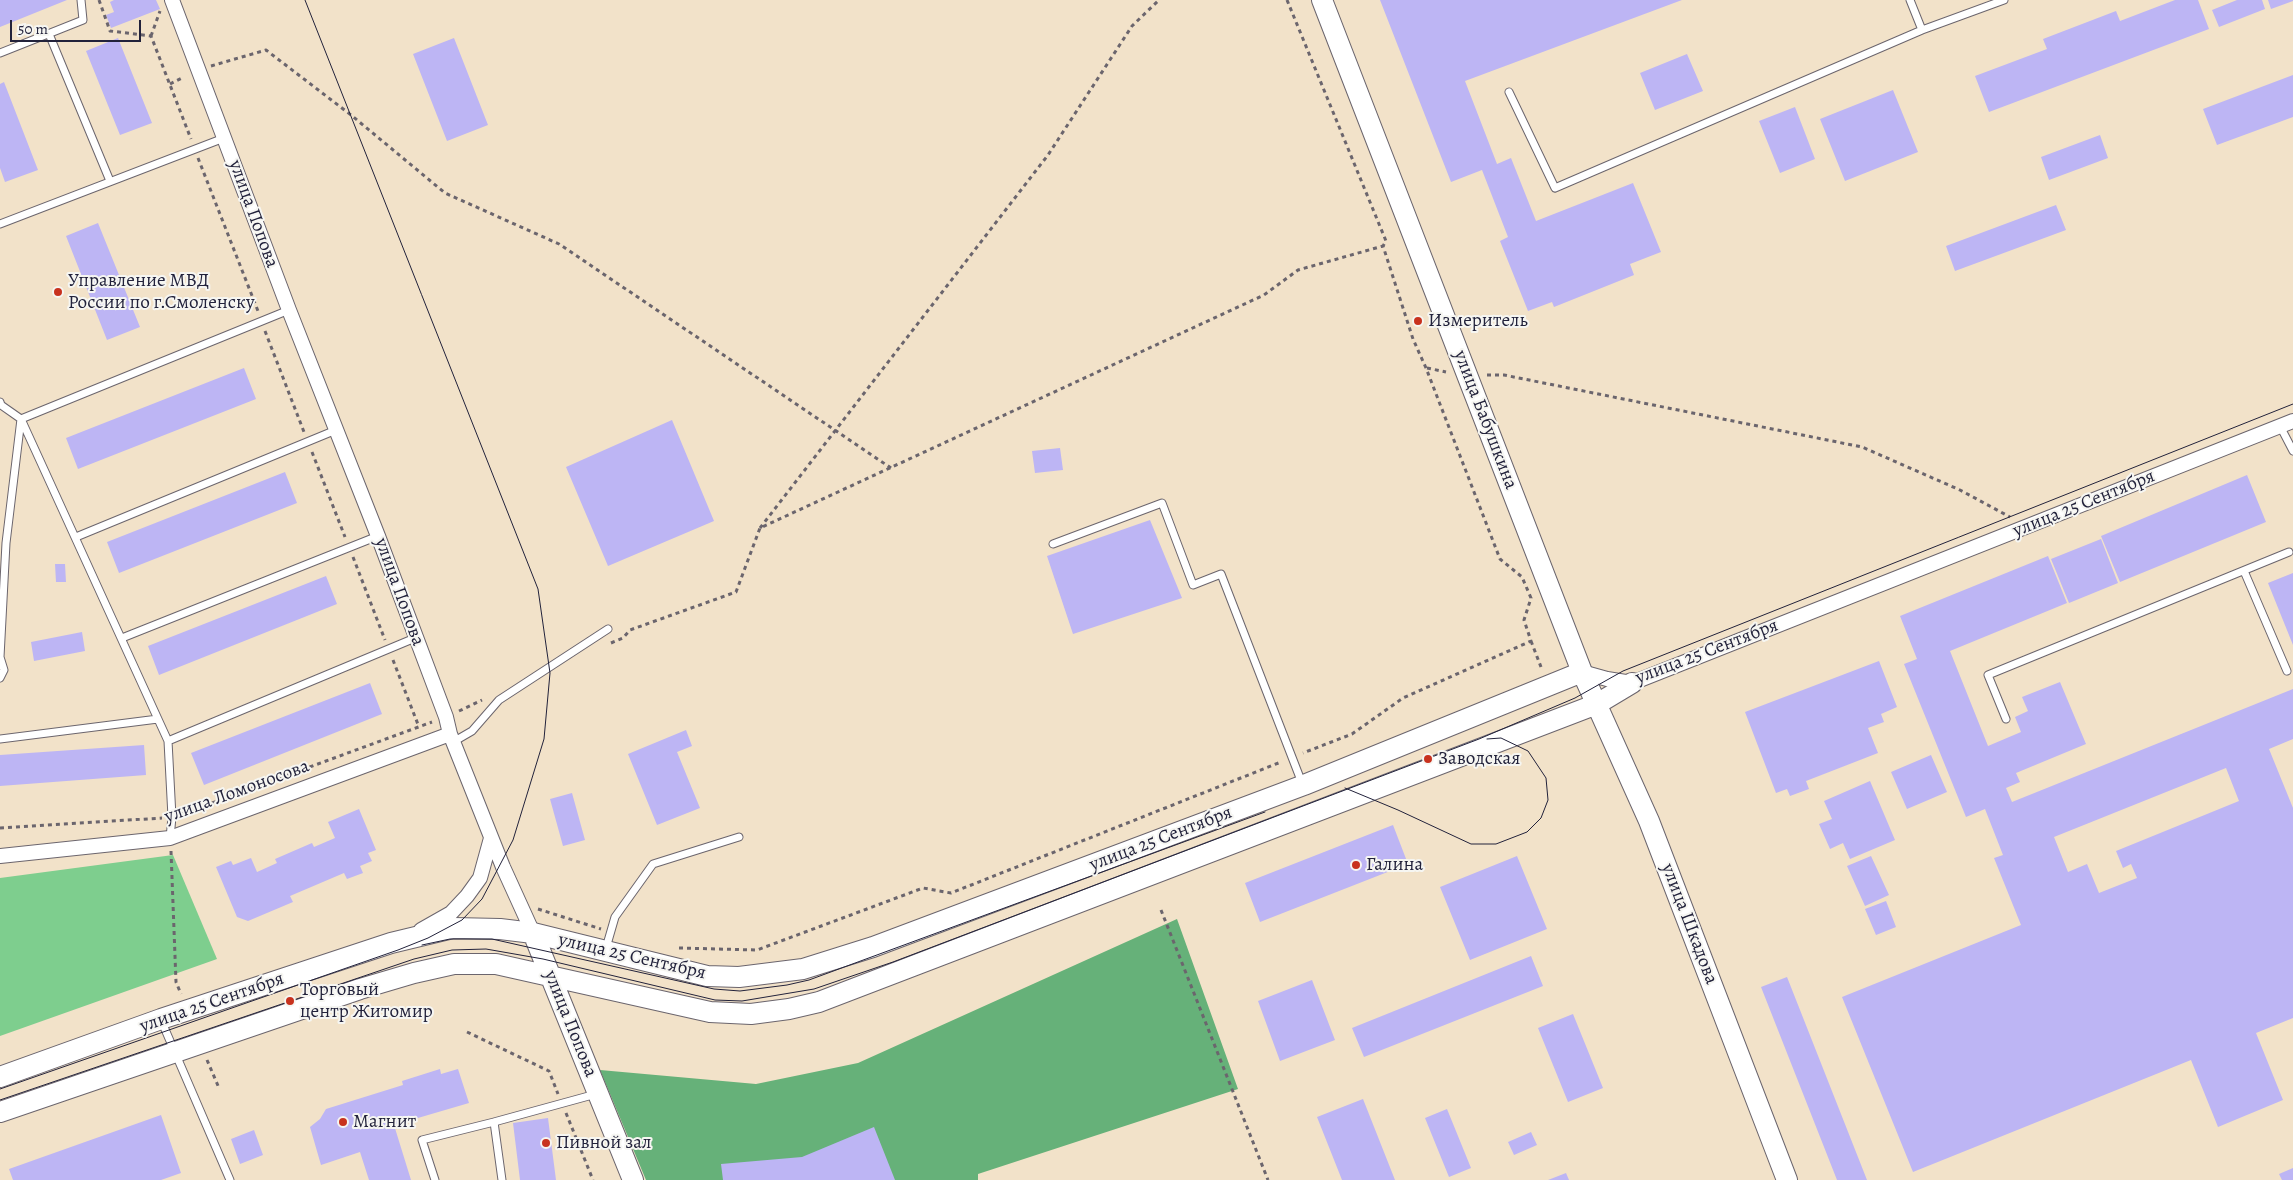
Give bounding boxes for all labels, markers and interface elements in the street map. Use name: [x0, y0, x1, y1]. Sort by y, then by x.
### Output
scale bar: [12, 10, 144, 42]
text: 50 m: [18, 19, 48, 39]
street label: улица Попова: [223, 157, 283, 271]
place label: Управление МВД России по г.Смоленску: [68, 270, 255, 314]
marker: Управление МВД России по г.Смоленску: [52, 286, 64, 298]
place label: Измеритель: [1428, 310, 1528, 332]
marker: Измеритель: [1412, 315, 1424, 327]
street label: улица Бабушкина: [1448, 347, 1522, 493]
street label: улица 25 Сентября: [2010, 465, 2158, 543]
street label: улица Попова: [369, 535, 429, 649]
street label: улица 25 Сентября: [1633, 614, 1781, 690]
place label: Заводская: [1438, 748, 1520, 770]
marker: Заводская: [1422, 753, 1434, 765]
street label: улица Ломоносова: [162, 755, 312, 829]
street label: улица 25 Сентября: [1087, 801, 1235, 877]
place label: Галина: [1366, 854, 1423, 876]
marker: Галина: [1350, 859, 1362, 871]
street label: улица Шкадова: [1656, 861, 1722, 987]
street label: улица 25 Сентября: [556, 929, 708, 985]
street label: улица Попова: [538, 967, 602, 1081]
street label: улица 25 Сентября: [137, 968, 287, 1038]
place label: Торговый центр Житомир: [300, 979, 433, 1023]
marker: Торговый центр Житомир: [284, 995, 296, 1007]
place label: Магнит: [353, 1111, 416, 1133]
marker: Магнит: [337, 1116, 349, 1128]
place label: Пивной зал: [556, 1132, 651, 1154]
marker: Пивной зал: [540, 1137, 552, 1149]

